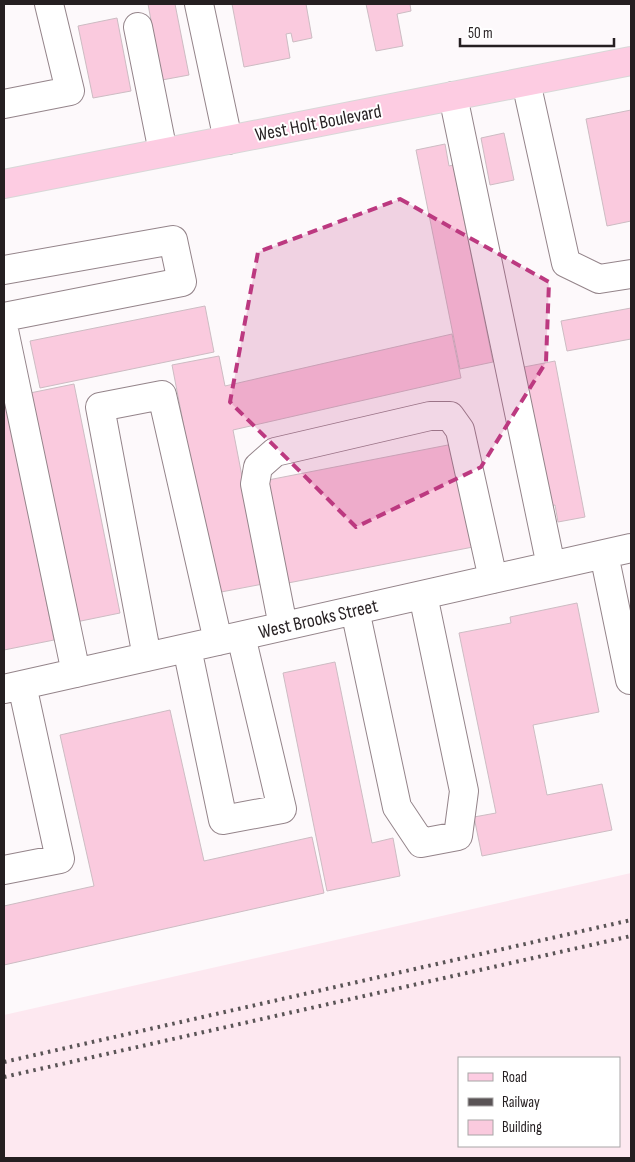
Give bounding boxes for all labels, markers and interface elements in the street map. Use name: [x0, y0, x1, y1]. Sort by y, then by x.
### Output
scale bar: [460, 15, 614, 47]
text: 50 m: [468, 24, 493, 43]
street label: West Holt Boulevard: [253, 100, 383, 147]
street label: West Brooks Street: [256, 595, 380, 644]
legend: [458, 1057, 620, 1147]
text: Road: [502, 1068, 527, 1087]
text: Railway: [502, 1093, 540, 1112]
text: Building: [502, 1118, 542, 1137]

